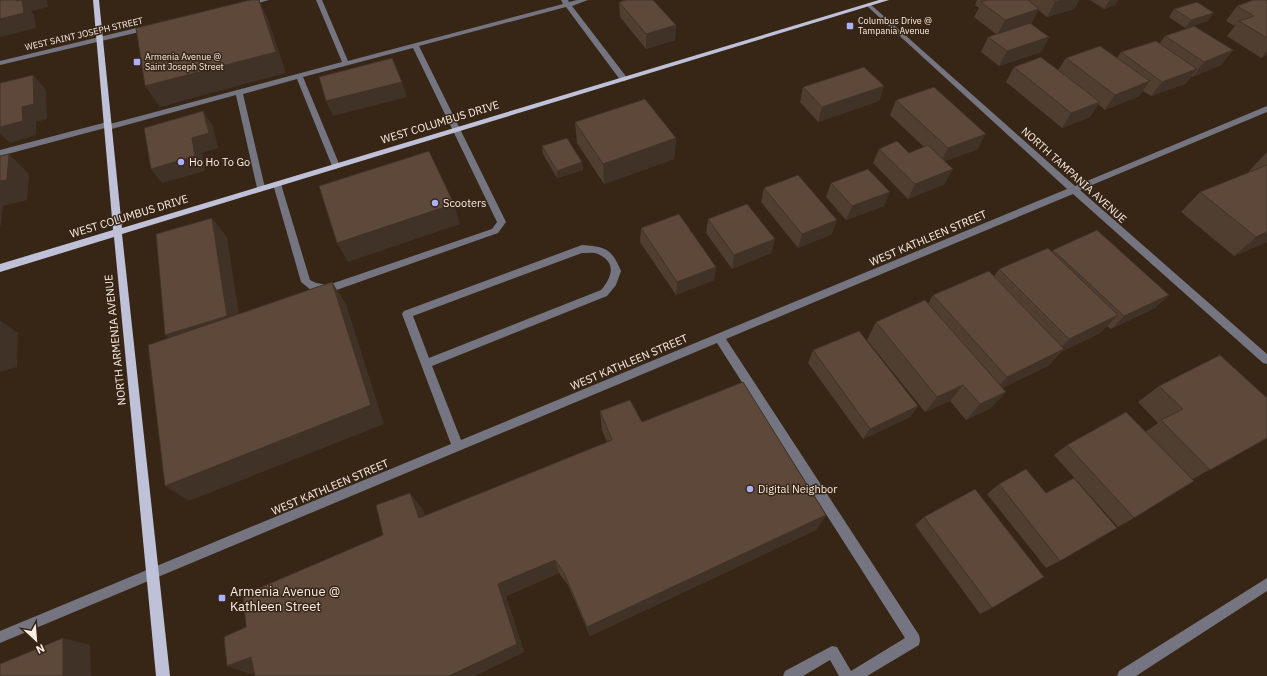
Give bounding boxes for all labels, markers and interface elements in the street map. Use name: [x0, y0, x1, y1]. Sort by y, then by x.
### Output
street label: WEST SAINT JOSEPH STREET: [24, 15, 144, 52]
place label: Columbus Drive @ Tampania Avenue: [858, 15, 932, 36]
marker: Columbus Drive @ Tampania Avenue: [845, 21, 855, 31]
place label: Armenia Avenue @ Saint Joseph Street: [145, 51, 224, 72]
marker: Armenia Avenue @ Saint Joseph Street: [132, 57, 142, 67]
street label: WEST COLUMBUS DRIVE: [379, 97, 501, 147]
street label: NORTH TAMPANIA AVENUE: [1018, 124, 1130, 226]
place label: Ho Ho To Go: [189, 155, 250, 169]
marker: Ho Ho To Go: [176, 157, 186, 167]
street label: WEST COLUMBUS DRIVE: [68, 191, 190, 241]
place label: Scooters: [443, 196, 486, 210]
marker: Scooters: [430, 198, 440, 208]
street label: WEST KATHLEEN STREET: [867, 207, 989, 269]
street label: NORTH ARMENIA AVENUE: [101, 274, 129, 406]
street label: WEST KATHLEEN STREET: [568, 331, 690, 393]
street label: WEST KATHLEEN STREET: [269, 456, 391, 518]
place label: Digital Neighbor: [758, 482, 837, 496]
marker: Digital Neighbor: [745, 484, 755, 494]
place label: Armenia Avenue @ Kathleen Street: [230, 583, 340, 615]
marker: Armenia Avenue @ Kathleen Street: [217, 593, 227, 603]
north arrow: [16, 620, 56, 660]
text: N: [34, 641, 47, 657]

